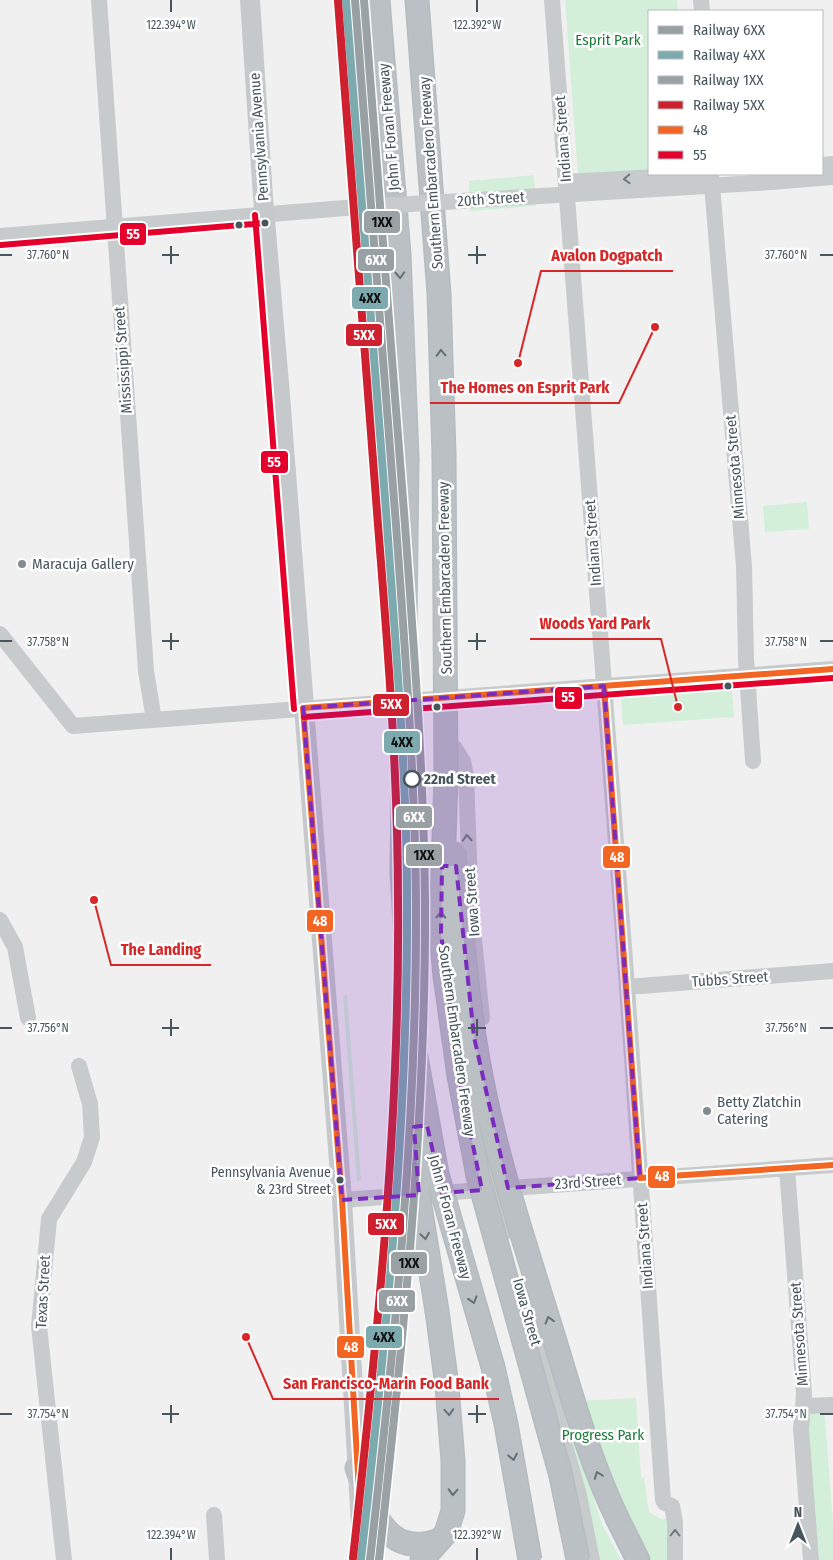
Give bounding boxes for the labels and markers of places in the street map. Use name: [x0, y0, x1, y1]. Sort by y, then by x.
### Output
unlabelled marker: [260, 218, 270, 228]
unlabelled marker: [234, 220, 244, 230]
callout: Avalon Dogpatch: [541, 240, 673, 271]
callout: The Homes on Esprit Park: [430, 372, 619, 403]
place label: Maracuja Gallery: [32, 555, 134, 573]
marker: Maracuja Gallery: [16, 558, 28, 570]
callout: Woods Yard Park: [530, 608, 661, 639]
unlabelled marker: [723, 681, 733, 691]
unlabelled marker: [432, 702, 442, 712]
marker: 22nd Street: [403, 770, 421, 788]
place label: 22nd Street: [423, 770, 496, 788]
callout: The Landing: [111, 934, 211, 965]
place label: Betty Zlatchin Catering: [717, 1093, 801, 1128]
marker: Betty Zlatchin Catering: [701, 1105, 713, 1117]
place label: Pennsylvania Avenue & 23rd Street: [211, 1164, 331, 1198]
marker: Pennsylvania Avenue & 23rd Street: [335, 1175, 345, 1185]
callout: San Francisco-Marin Food Bank: [273, 1368, 499, 1399]

